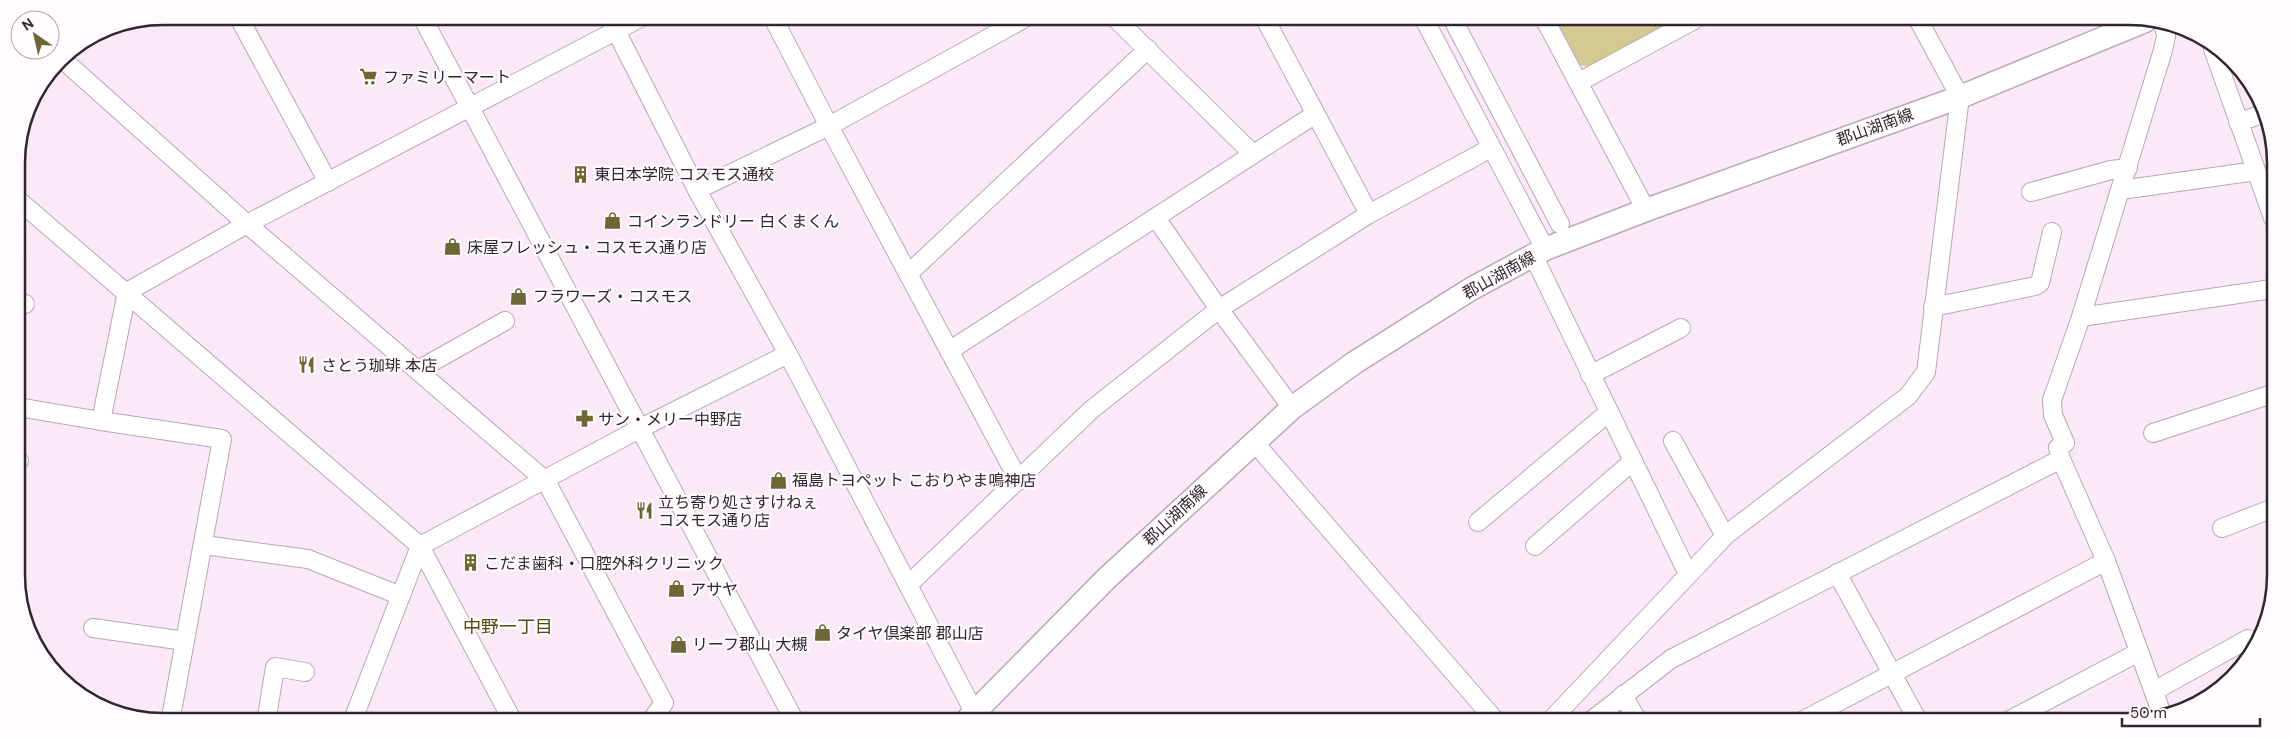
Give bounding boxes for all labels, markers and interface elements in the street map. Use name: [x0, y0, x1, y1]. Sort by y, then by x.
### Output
north arrow: [10, 10, 60, 60]
text: N: [18, 14, 37, 35]
supermarket icon: ファミリーマート: [359, 67, 379, 87]
place label: ファミリーマート: [383, 67, 511, 88]
street label: 郡山湖南線: [1834, 103, 1916, 151]
building icon: 東日本学院 コスモス通校: [570, 164, 590, 184]
place label: 東日本学院 コスモス通校: [594, 164, 774, 185]
shop icon: コインランドリー 白くまくん: [603, 211, 623, 231]
place label: コインランドリー 白くまくん: [627, 211, 839, 232]
shop icon: 床屋フレッシュ・コスモス通り店: [443, 237, 463, 257]
place label: 床屋フレッシュ・コスモス通り店: [467, 237, 707, 258]
street label: 郡山湖南線: [1459, 246, 1539, 304]
shop icon: フラワーズ・コスモス: [509, 286, 529, 306]
place label: フラワーズ・コスモス: [533, 286, 692, 307]
restaurant icon: さとう珈琲 本店: [297, 355, 317, 375]
place label: さとう珈琲 本店: [321, 355, 437, 376]
pharmacy icon: サン・メリー中野店: [574, 409, 594, 429]
place label: サン・メリー中野店: [598, 409, 742, 430]
shop icon: 福島トヨペット こおりやま鳴神店: [768, 470, 788, 490]
place label: 福島トヨペット こおりやま鳴神店: [792, 470, 1036, 491]
street label: 郡山湖南線: [1139, 480, 1211, 550]
place label: 立ち寄り処さすけねぇ コスモス通り店: [658, 492, 818, 531]
restaurant icon: 立ち寄り処さすけねぇ コスモス通り店: [634, 501, 654, 521]
building icon: こだま歯科・口腔外科クリニック: [460, 553, 480, 573]
place label: こだま歯科・口腔外科クリニック: [484, 553, 724, 574]
shop icon: アサヤ: [666, 579, 686, 599]
place label: アサヤ: [690, 579, 738, 600]
district label: 中野一丁目: [463, 615, 553, 639]
shop icon: タイヤ倶楽部 郡山店: [812, 623, 832, 643]
place label: タイヤ倶楽部 郡山店: [836, 623, 984, 644]
shop icon: リーフ郡山 大槻: [668, 634, 688, 654]
place label: リーフ郡山 大槻: [692, 634, 807, 655]
scale bar: [2122, 696, 2260, 728]
text: 50 m: [2130, 703, 2167, 723]

